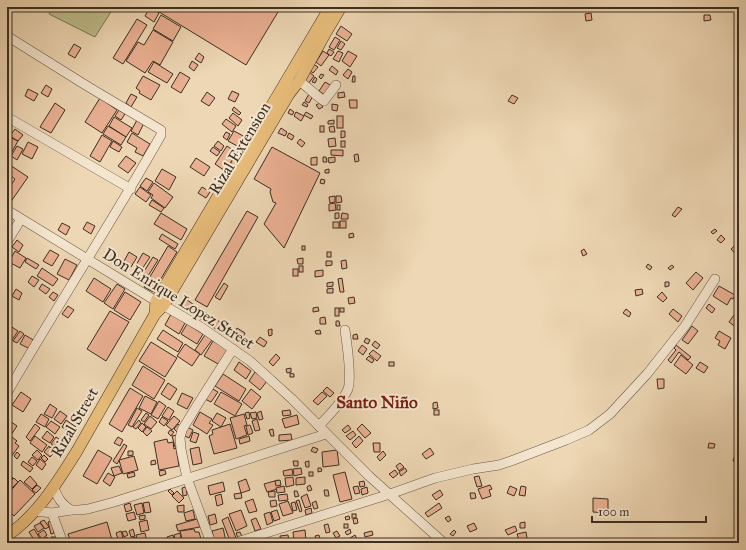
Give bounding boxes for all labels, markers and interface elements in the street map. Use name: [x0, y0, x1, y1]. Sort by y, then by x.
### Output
street label: Rizal Extension: [204, 98, 275, 198]
street label: Don Enrique Lopez Street: [99, 244, 258, 354]
street label: Rizal Street: [47, 384, 102, 460]
district label: Santo Niño: [336, 392, 418, 413]
scale bar: [592, 498, 706, 524]
text: 100 m: [598, 505, 629, 519]

